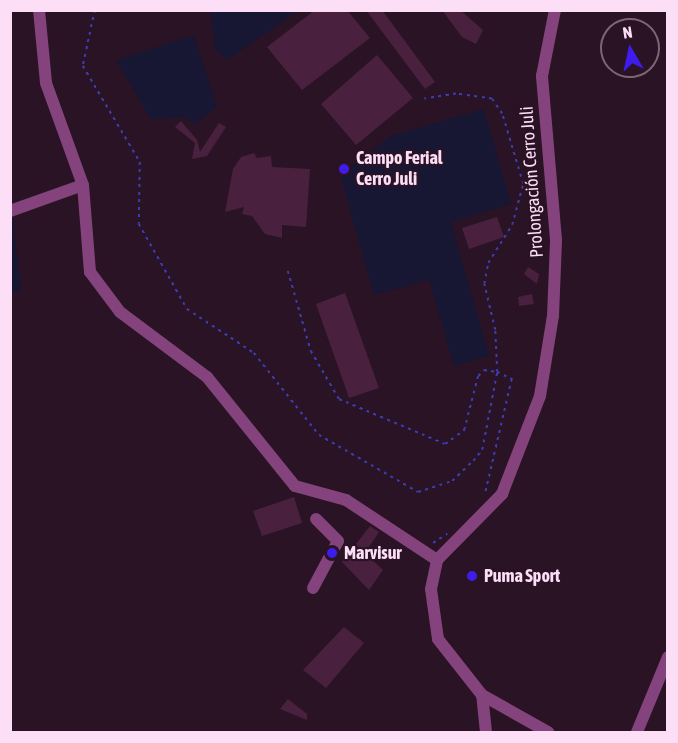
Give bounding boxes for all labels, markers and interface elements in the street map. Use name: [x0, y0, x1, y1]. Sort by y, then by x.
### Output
north arrow: [600, 18, 660, 78]
text: N: [621, 23, 634, 42]
street label: Prolongación Cerro Juli: [516, 106, 548, 258]
place label: Campo Ferial Cerro Juli: [356, 148, 443, 190]
marker: Campo Ferial Cerro Juli: [337, 162, 351, 176]
place label: Marvisur: [344, 542, 402, 564]
marker: Marvisur: [325, 546, 339, 560]
place label: Puma Sport: [484, 565, 560, 587]
marker: Puma Sport: [465, 569, 479, 583]

